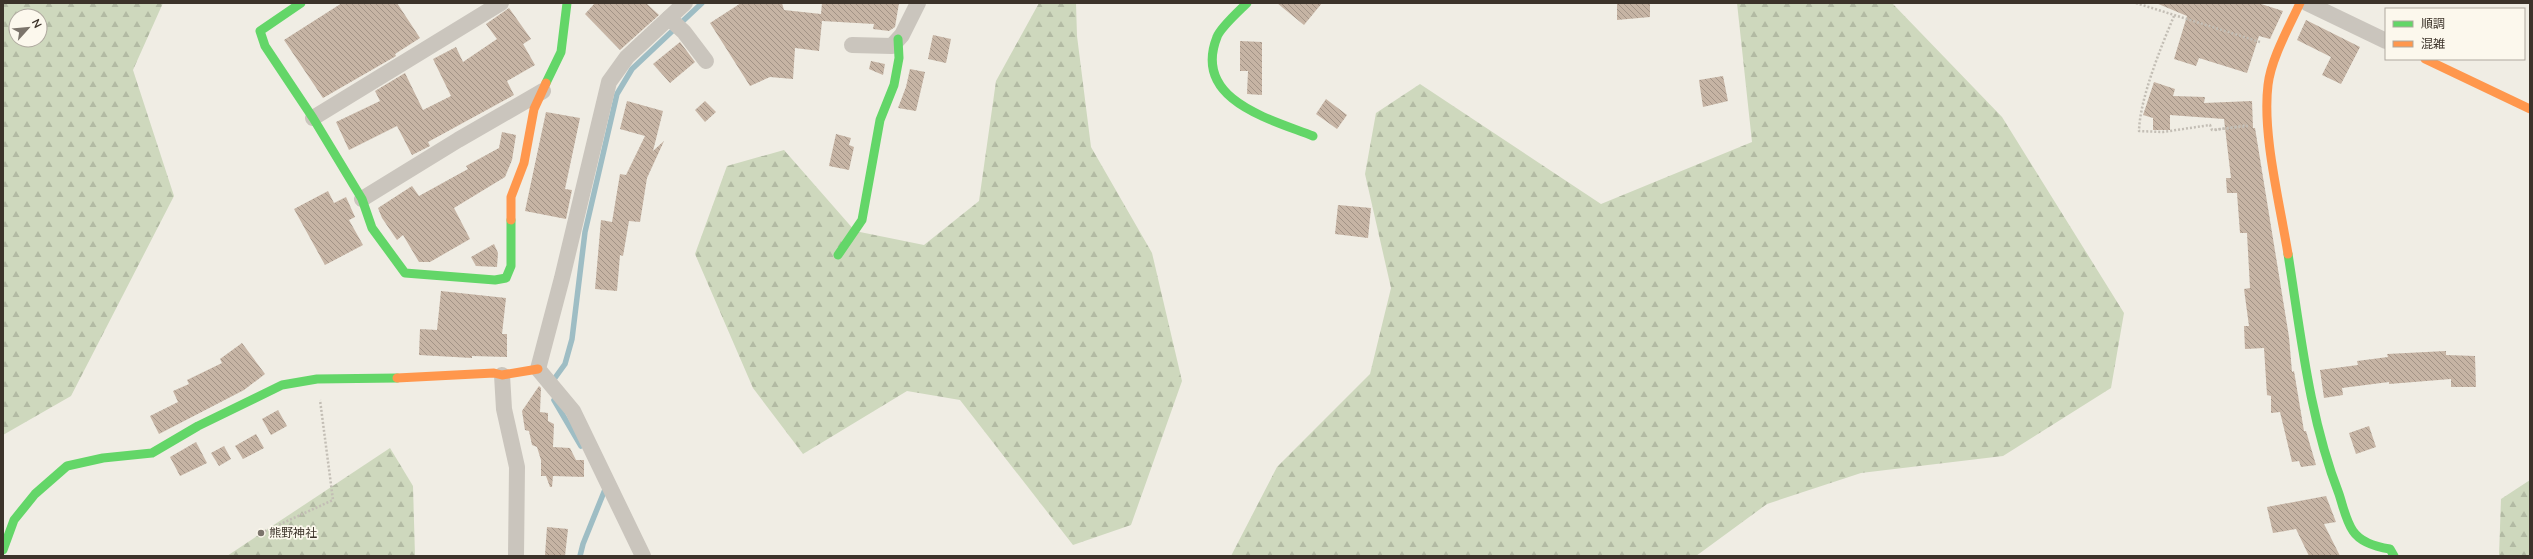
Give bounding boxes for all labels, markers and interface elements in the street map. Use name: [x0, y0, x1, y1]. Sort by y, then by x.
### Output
north arrow: [8, 8, 48, 48]
legend: [2385, 8, 2525, 60]
text: 順調: [2421, 16, 2445, 31]
text: N: [29, 17, 45, 30]
text: 混雑: [2421, 36, 2445, 51]
place label: 熊野神社: [269, 525, 317, 540]
marker: 熊野神社: [256, 528, 266, 538]

